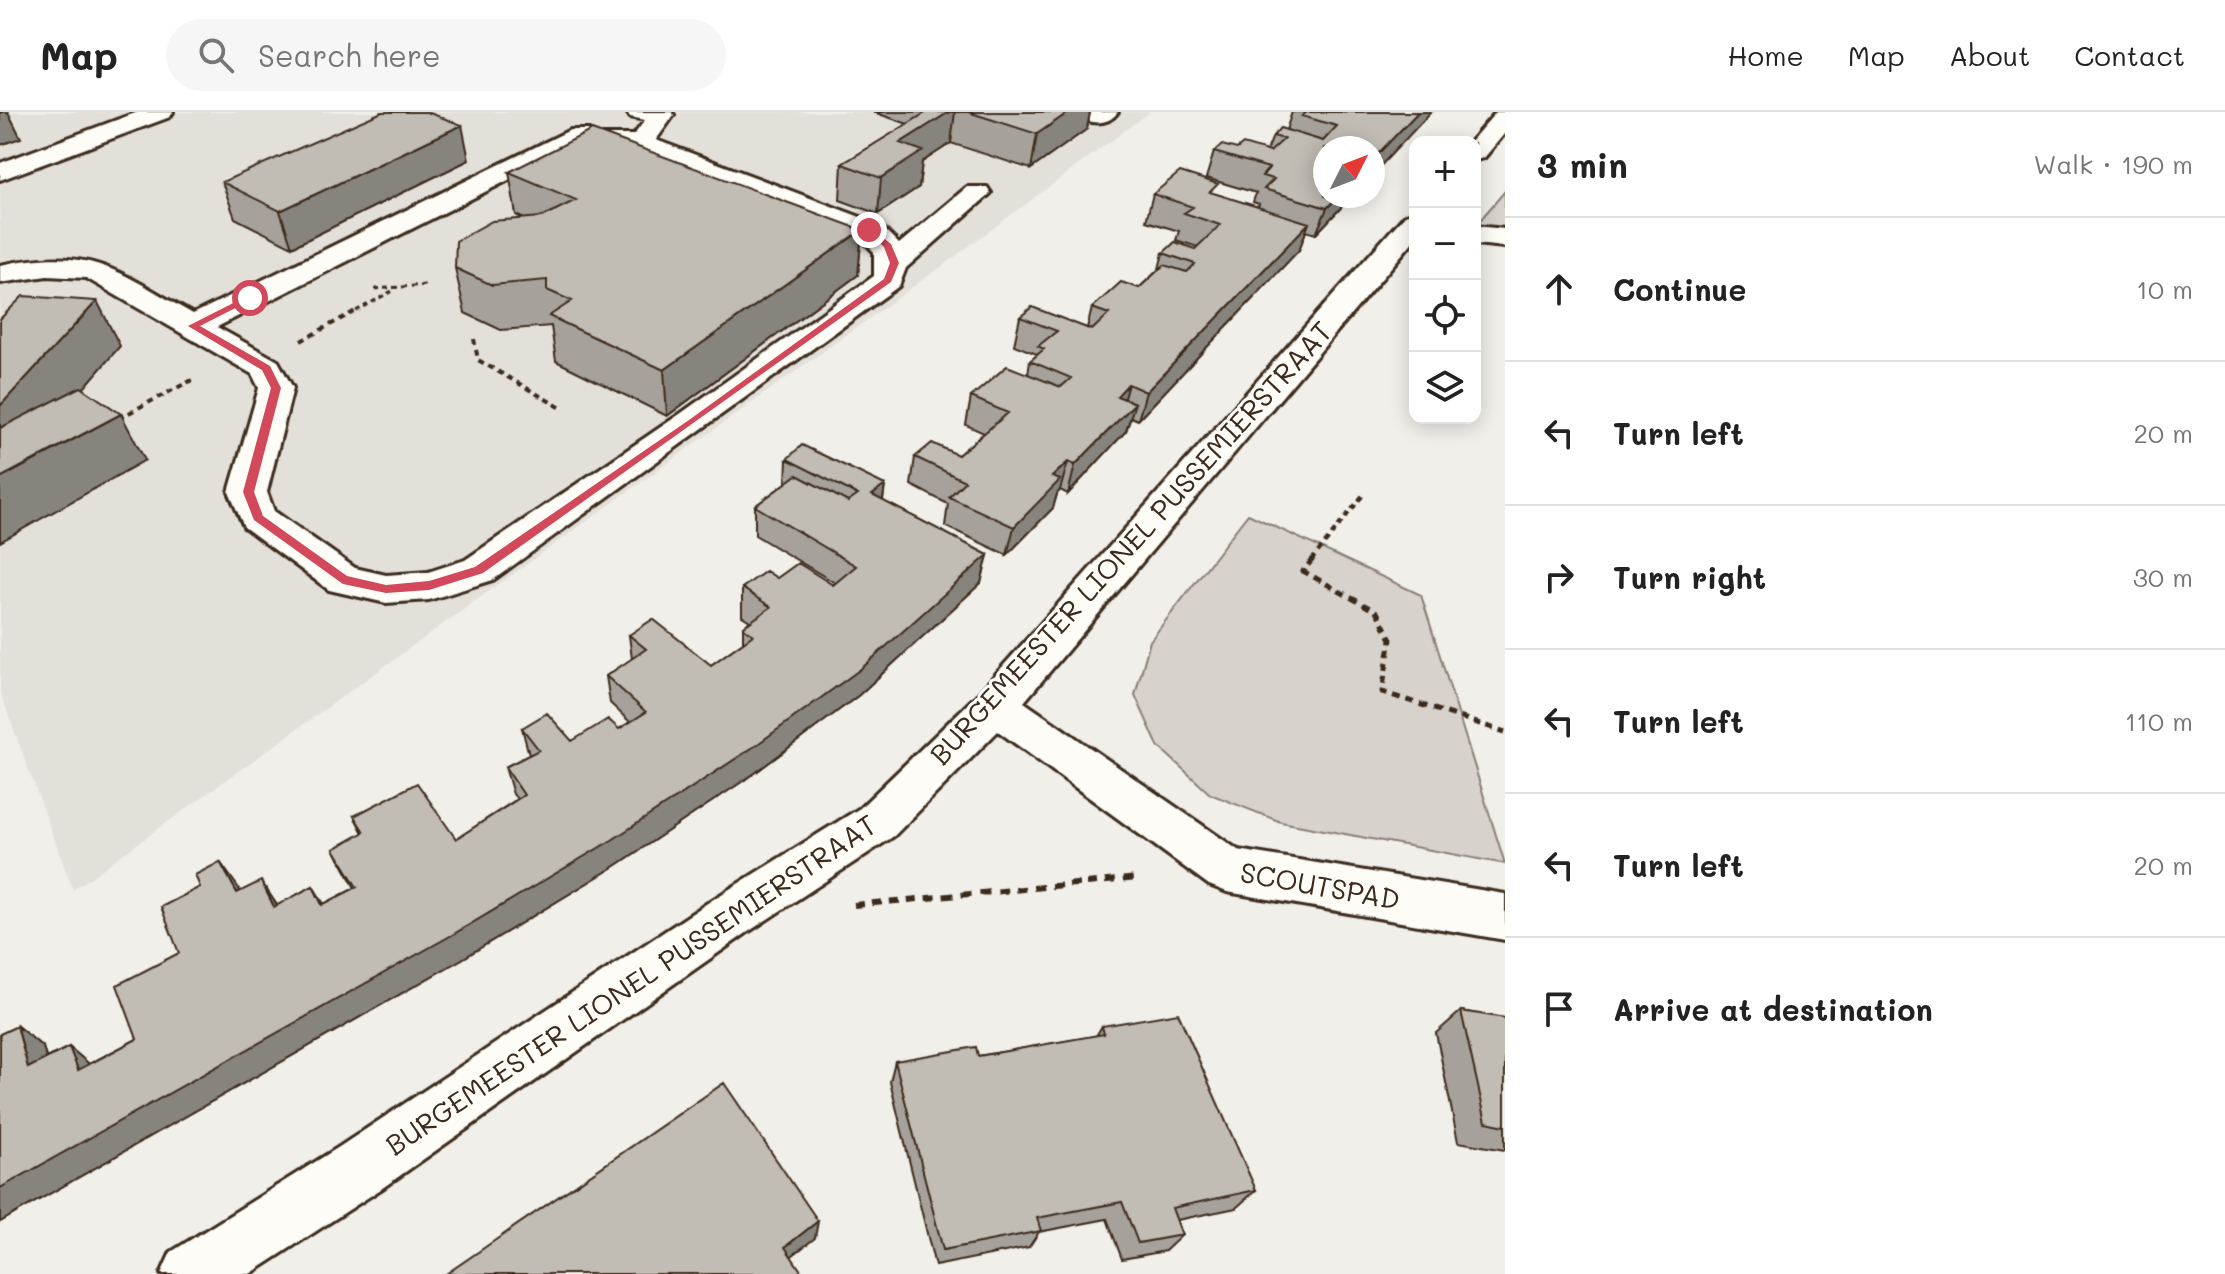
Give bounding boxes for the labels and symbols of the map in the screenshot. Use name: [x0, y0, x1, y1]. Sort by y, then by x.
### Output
north arrow: [1313, 136, 1385, 208]
route end: [851, 212, 887, 248]
route start: [232, 280, 268, 316]
street label: BURGEMEESTER LIONEL PUSSEMIERSTRAAT: [921, 313, 1339, 772]
street label: BURGEMEESTER LIONEL PUSSEMIERSTRAAT: [378, 806, 883, 1163]
street label: SCOUTSPAD: [1238, 853, 1403, 917]

